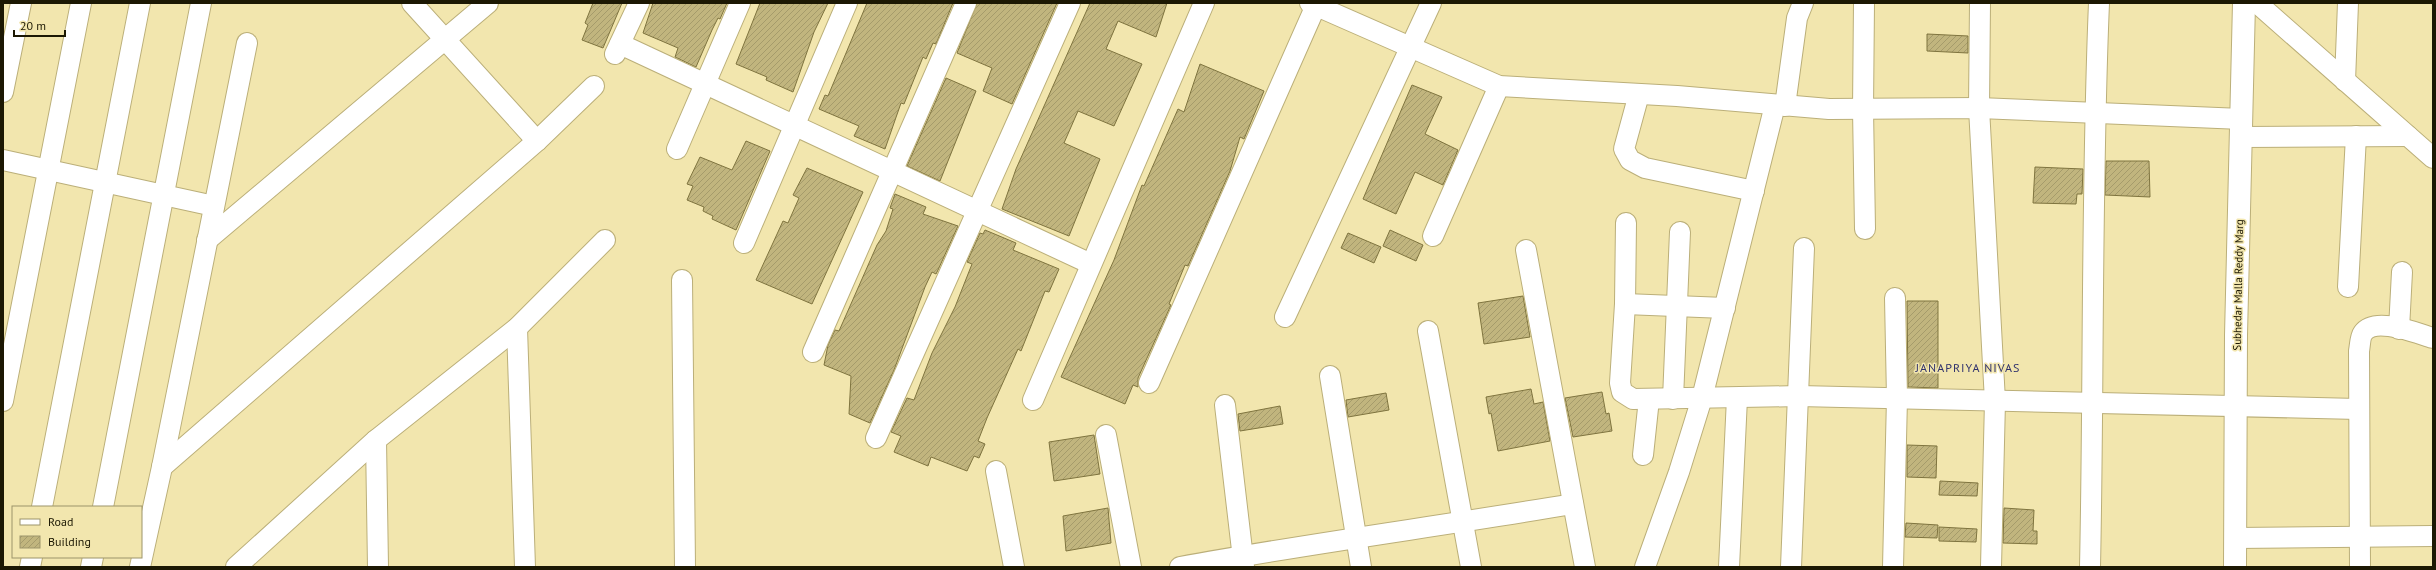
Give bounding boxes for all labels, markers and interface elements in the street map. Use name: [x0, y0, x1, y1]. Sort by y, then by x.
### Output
scale bar: [14, 12, 65, 38]
text: 20 m: [20, 18, 46, 33]
street label: Subhedar Malla Reddy Marg: [2230, 219, 2246, 351]
district label: JANAPRIYA NIVAS: [1915, 360, 2020, 375]
legend: [12, 506, 142, 558]
text: Road: [48, 514, 73, 529]
text: Building: [48, 534, 91, 549]

